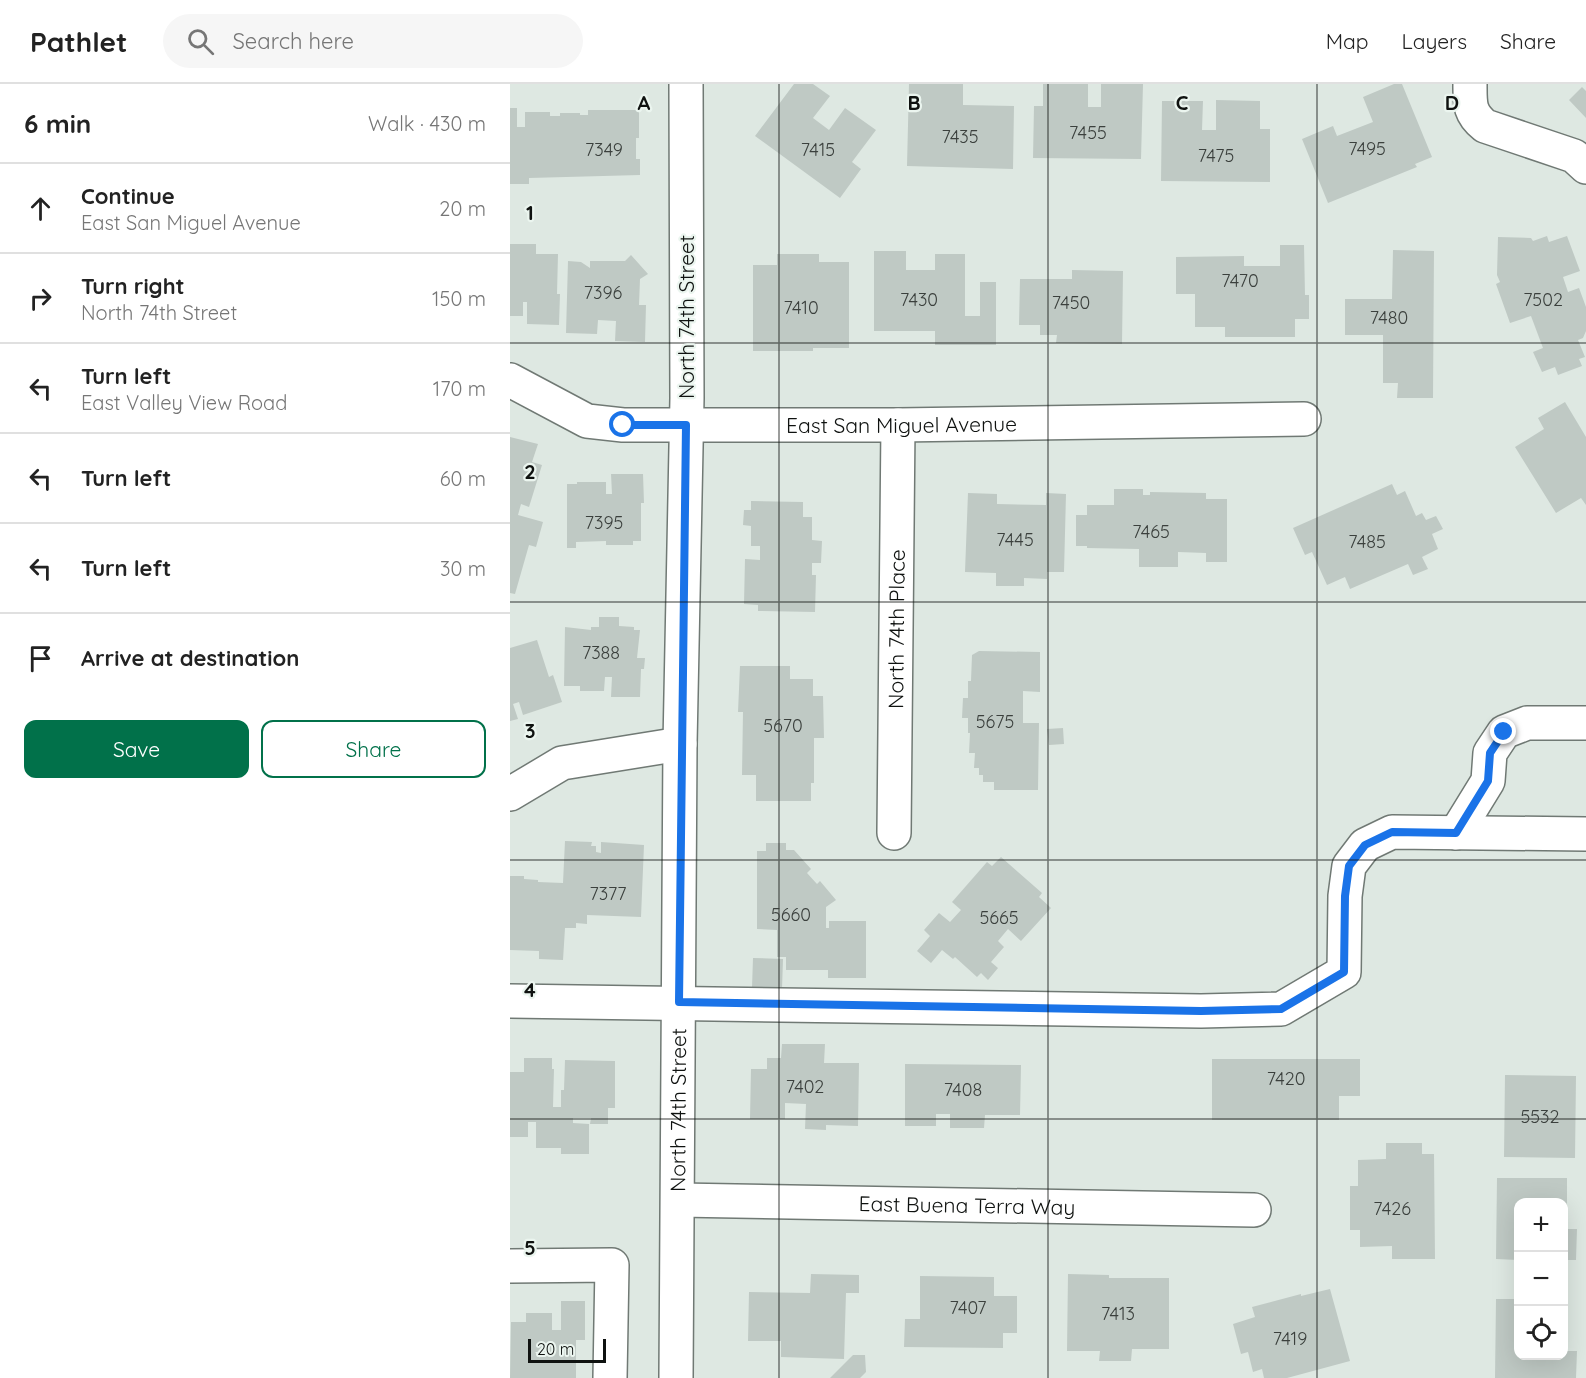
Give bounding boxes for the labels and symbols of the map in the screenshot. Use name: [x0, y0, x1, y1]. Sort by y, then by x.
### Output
text: A: [638, 90, 651, 115]
text: B: [907, 90, 921, 115]
text: C: [1176, 90, 1189, 115]
text: D: [1445, 90, 1459, 115]
house number: 7455: [1069, 121, 1107, 144]
house number: 7435: [941, 125, 979, 148]
house number: 7495: [1348, 137, 1386, 160]
house number: 7349: [585, 138, 623, 161]
house number: 7415: [801, 138, 835, 161]
house number: 7475: [1198, 144, 1234, 167]
text: 1: [526, 200, 534, 225]
street label: North 74th Street: [673, 235, 699, 399]
house number: 7470: [1221, 269, 1259, 292]
house number: 7396: [584, 281, 623, 304]
house number: 7430: [900, 288, 938, 311]
house number: 7502: [1523, 288, 1563, 311]
house number: 7450: [1052, 291, 1090, 314]
house number: 7410: [783, 296, 819, 319]
house number: 7480: [1370, 306, 1408, 329]
street label: East San Miguel Avenue: [786, 410, 1017, 438]
route start: [609, 411, 635, 437]
text: 2: [524, 459, 536, 484]
house number: 7395: [585, 511, 623, 534]
house number: 7465: [1132, 520, 1170, 543]
house number: 7445: [996, 528, 1034, 551]
house number: 7485: [1348, 530, 1386, 553]
street label: North 74th Place: [882, 549, 910, 709]
house number: 7388: [582, 641, 620, 664]
house number: 5675: [976, 710, 1014, 733]
house number: 5670: [763, 714, 803, 737]
text: 3: [525, 718, 535, 743]
route end: [1490, 718, 1516, 744]
house number: 7377: [589, 882, 627, 905]
house number: 5660: [771, 903, 811, 926]
house number: 5665: [980, 906, 1019, 929]
text: 4: [524, 977, 536, 1002]
street label: North 74th Street: [664, 1028, 691, 1192]
house number: 7420: [1267, 1067, 1305, 1090]
house number: 7402: [786, 1075, 824, 1098]
house number: 7408: [944, 1078, 982, 1101]
house number: 5532: [1520, 1105, 1560, 1128]
street label: East Buena Terra Way: [858, 1190, 1076, 1220]
house number: 7426: [1373, 1197, 1411, 1220]
text: 5: [524, 1235, 536, 1260]
house number: 7407: [950, 1296, 986, 1319]
house number: 7413: [1101, 1302, 1135, 1325]
house number: 7419: [1273, 1327, 1307, 1350]
scale bar: [528, 1336, 606, 1364]

